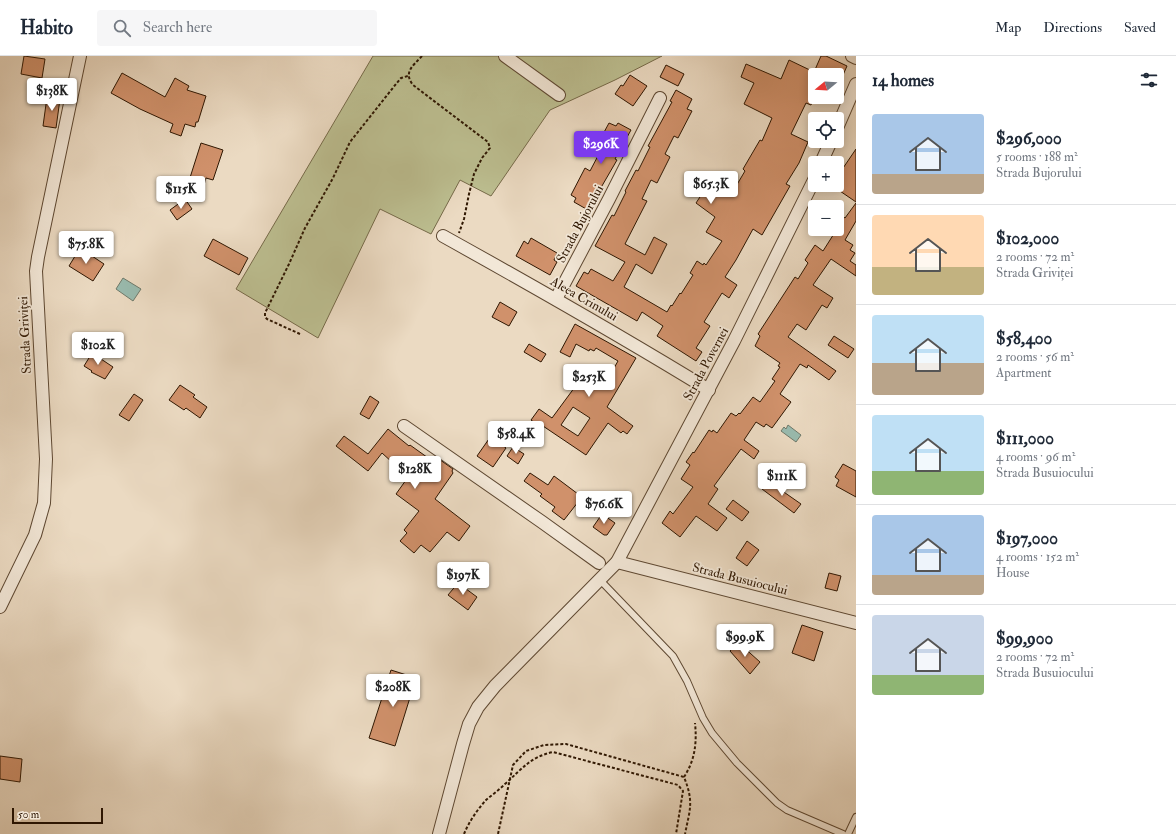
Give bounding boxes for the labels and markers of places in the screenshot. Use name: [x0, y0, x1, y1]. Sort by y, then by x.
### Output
pin: $138K: [24, 78, 80, 112]
pin: $296K: [573, 131, 629, 165]
pin: $65.3K: [678, 171, 744, 205]
pin: $115K: [153, 176, 209, 210]
pin: $75.8K: [53, 231, 119, 265]
pin: $102K: [70, 332, 126, 366]
pin: $253K: [561, 364, 617, 398]
pin: $58.4K: [483, 421, 549, 455]
pin: $128K: [387, 456, 443, 490]
pin: $111K: [754, 463, 810, 497]
pin: $76.6K: [571, 491, 637, 525]
pin: $197K: [435, 562, 491, 596]
pin: $99.9K: [712, 624, 778, 658]
pin: $208K: [365, 674, 421, 708]

